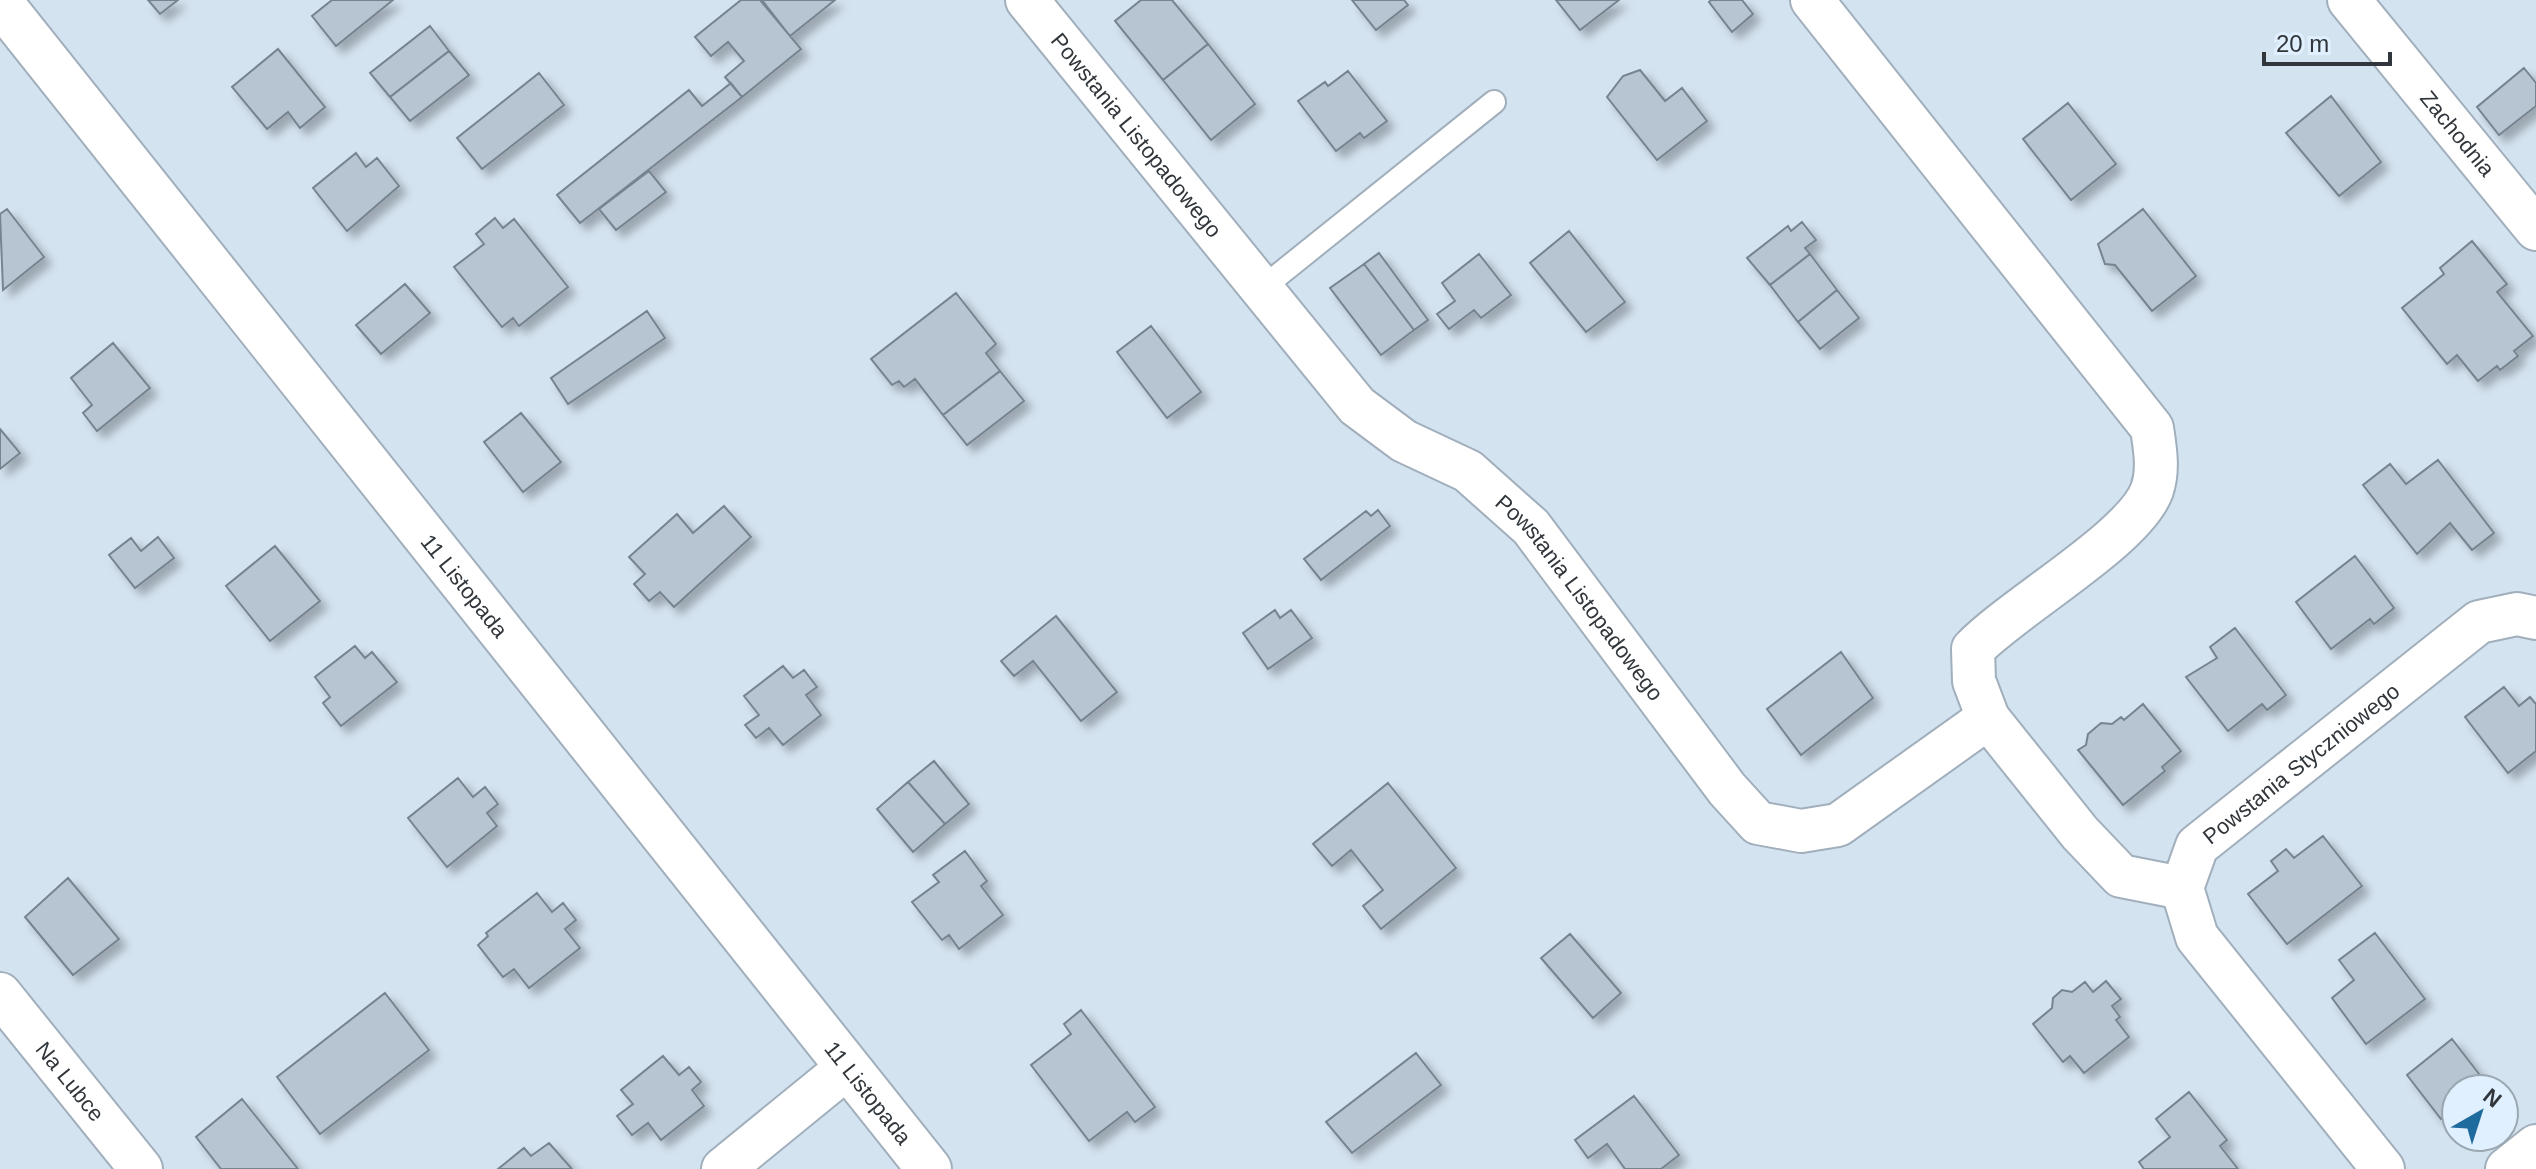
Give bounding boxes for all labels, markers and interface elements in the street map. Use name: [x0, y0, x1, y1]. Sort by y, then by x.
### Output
scale bar: [2264, 16, 2390, 66]
street label: Powstania Listopadowego: [1046, 28, 1227, 243]
text: 20 m: [2276, 30, 2329, 57]
street label: Zachodnia: [2415, 86, 2500, 182]
street label: Powstania Listopadowego: [1490, 490, 1668, 705]
street label: 11 Listopada: [416, 529, 513, 643]
street label: Powstania Styczniowego: [2198, 678, 2404, 849]
street label: 11 Listopada: [819, 1036, 917, 1150]
street label: Na Lubce: [31, 1037, 109, 1126]
north arrow: [2440, 1073, 2520, 1153]
text: N: [2478, 1083, 2506, 1113]

